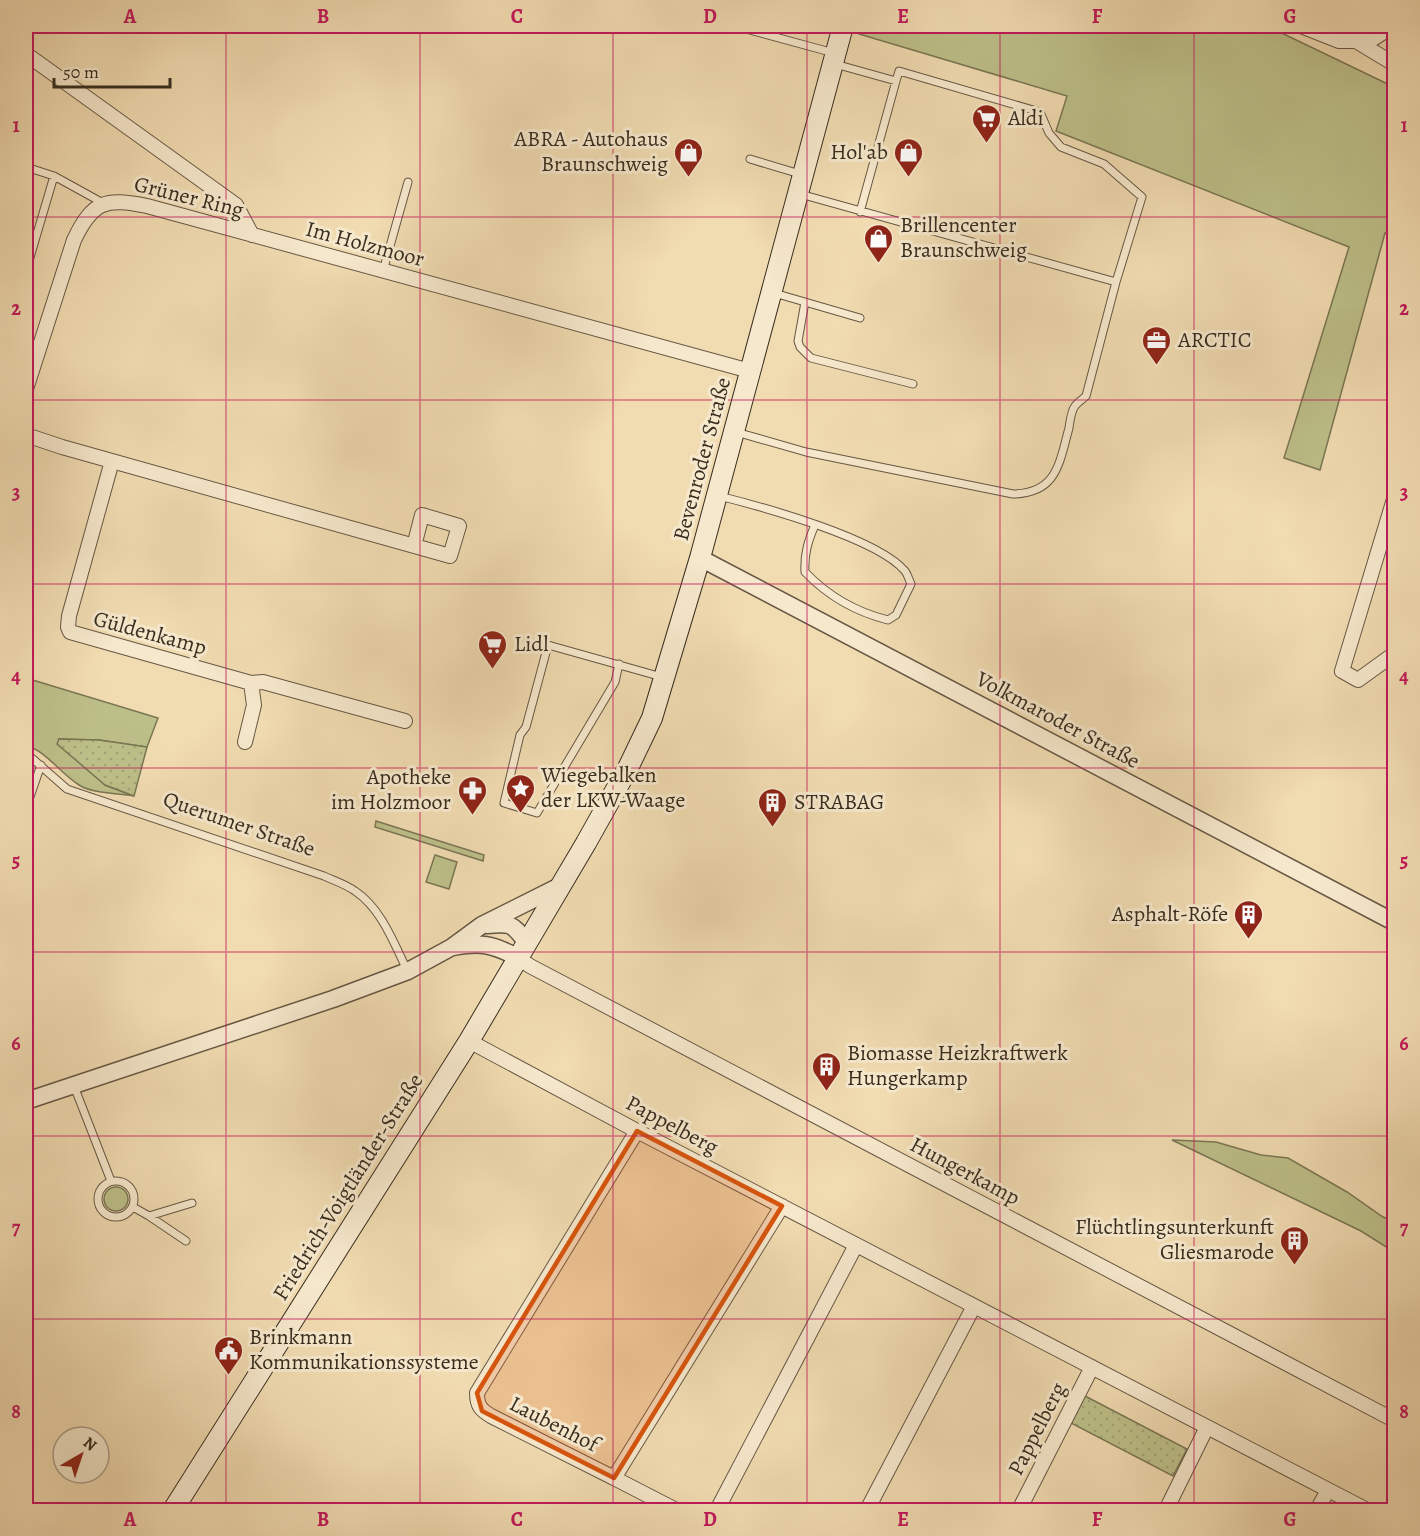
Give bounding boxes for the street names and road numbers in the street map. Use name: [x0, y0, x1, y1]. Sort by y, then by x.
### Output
street label: Grüner Ring: [131, 169, 247, 225]
street label: Im Holzmoor: [302, 214, 428, 274]
street label: Bevenroder Straße: [666, 374, 738, 544]
street label: Güldenkamp: [90, 604, 210, 662]
street label: Volkmaroder Straße: [970, 664, 1145, 776]
street label: Querumer Straße: [159, 784, 319, 864]
street label: Friedrich-Voigtländer-Straße: [266, 1068, 430, 1306]
street label: Pappelberg: [620, 1088, 724, 1162]
street label: Hungerkamp: [905, 1129, 1025, 1213]
street label: Pappelberg: [1001, 1377, 1073, 1481]
street label: Laubenhof: [504, 1389, 606, 1460]

